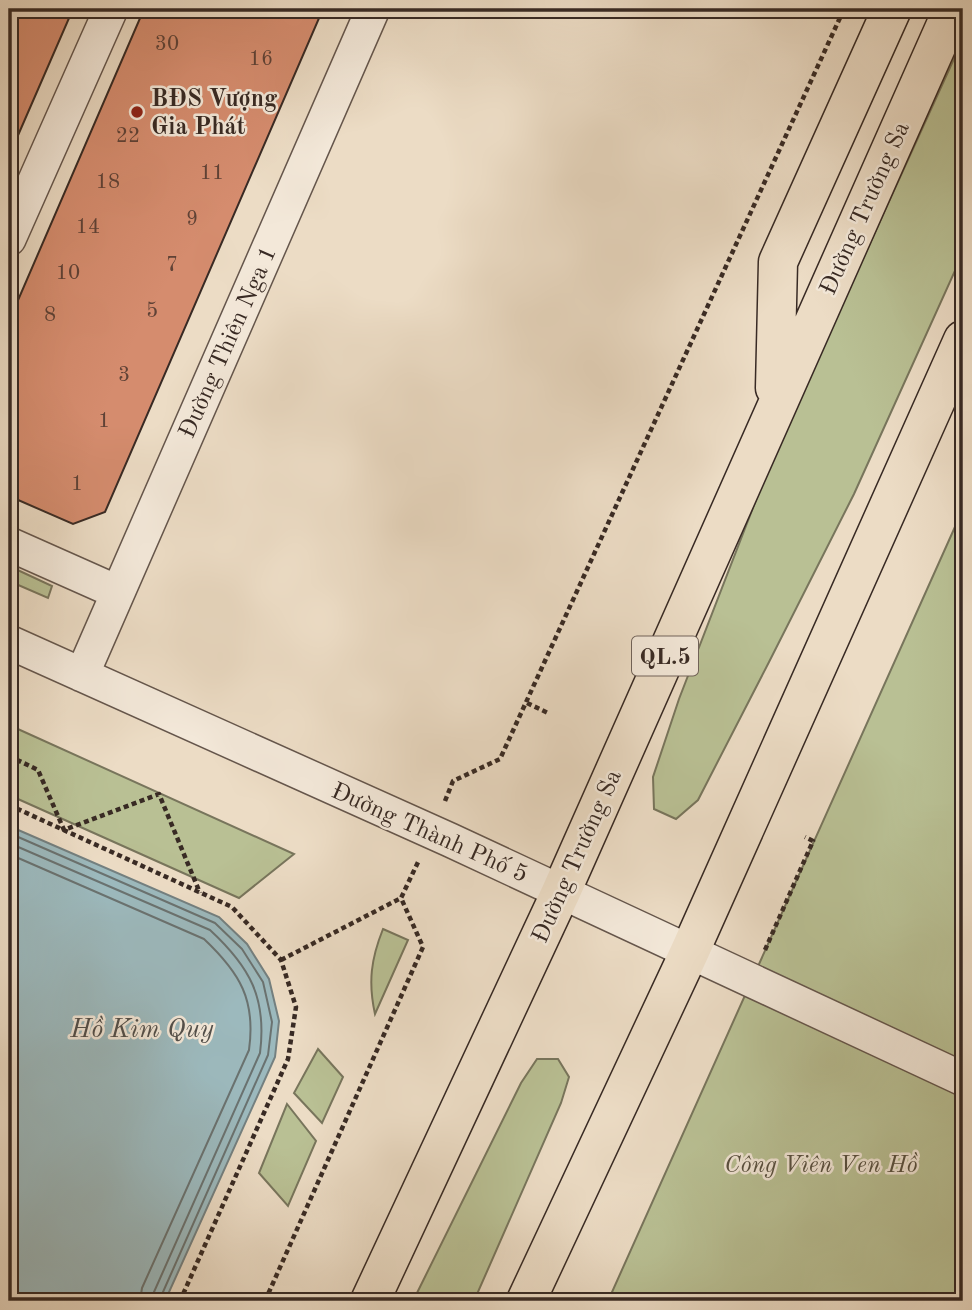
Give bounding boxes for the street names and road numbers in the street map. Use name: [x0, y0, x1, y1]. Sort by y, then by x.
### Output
street label: Đường Trường Sa: [817, 118, 915, 299]
street label: Đường Thiên Nga 1: [176, 243, 282, 442]
road number: QL.5: [632, 636, 698, 676]
street label: Đường Trường Sa: [529, 766, 627, 947]
street label: Đường Thành Phố 5: [327, 779, 532, 888]

